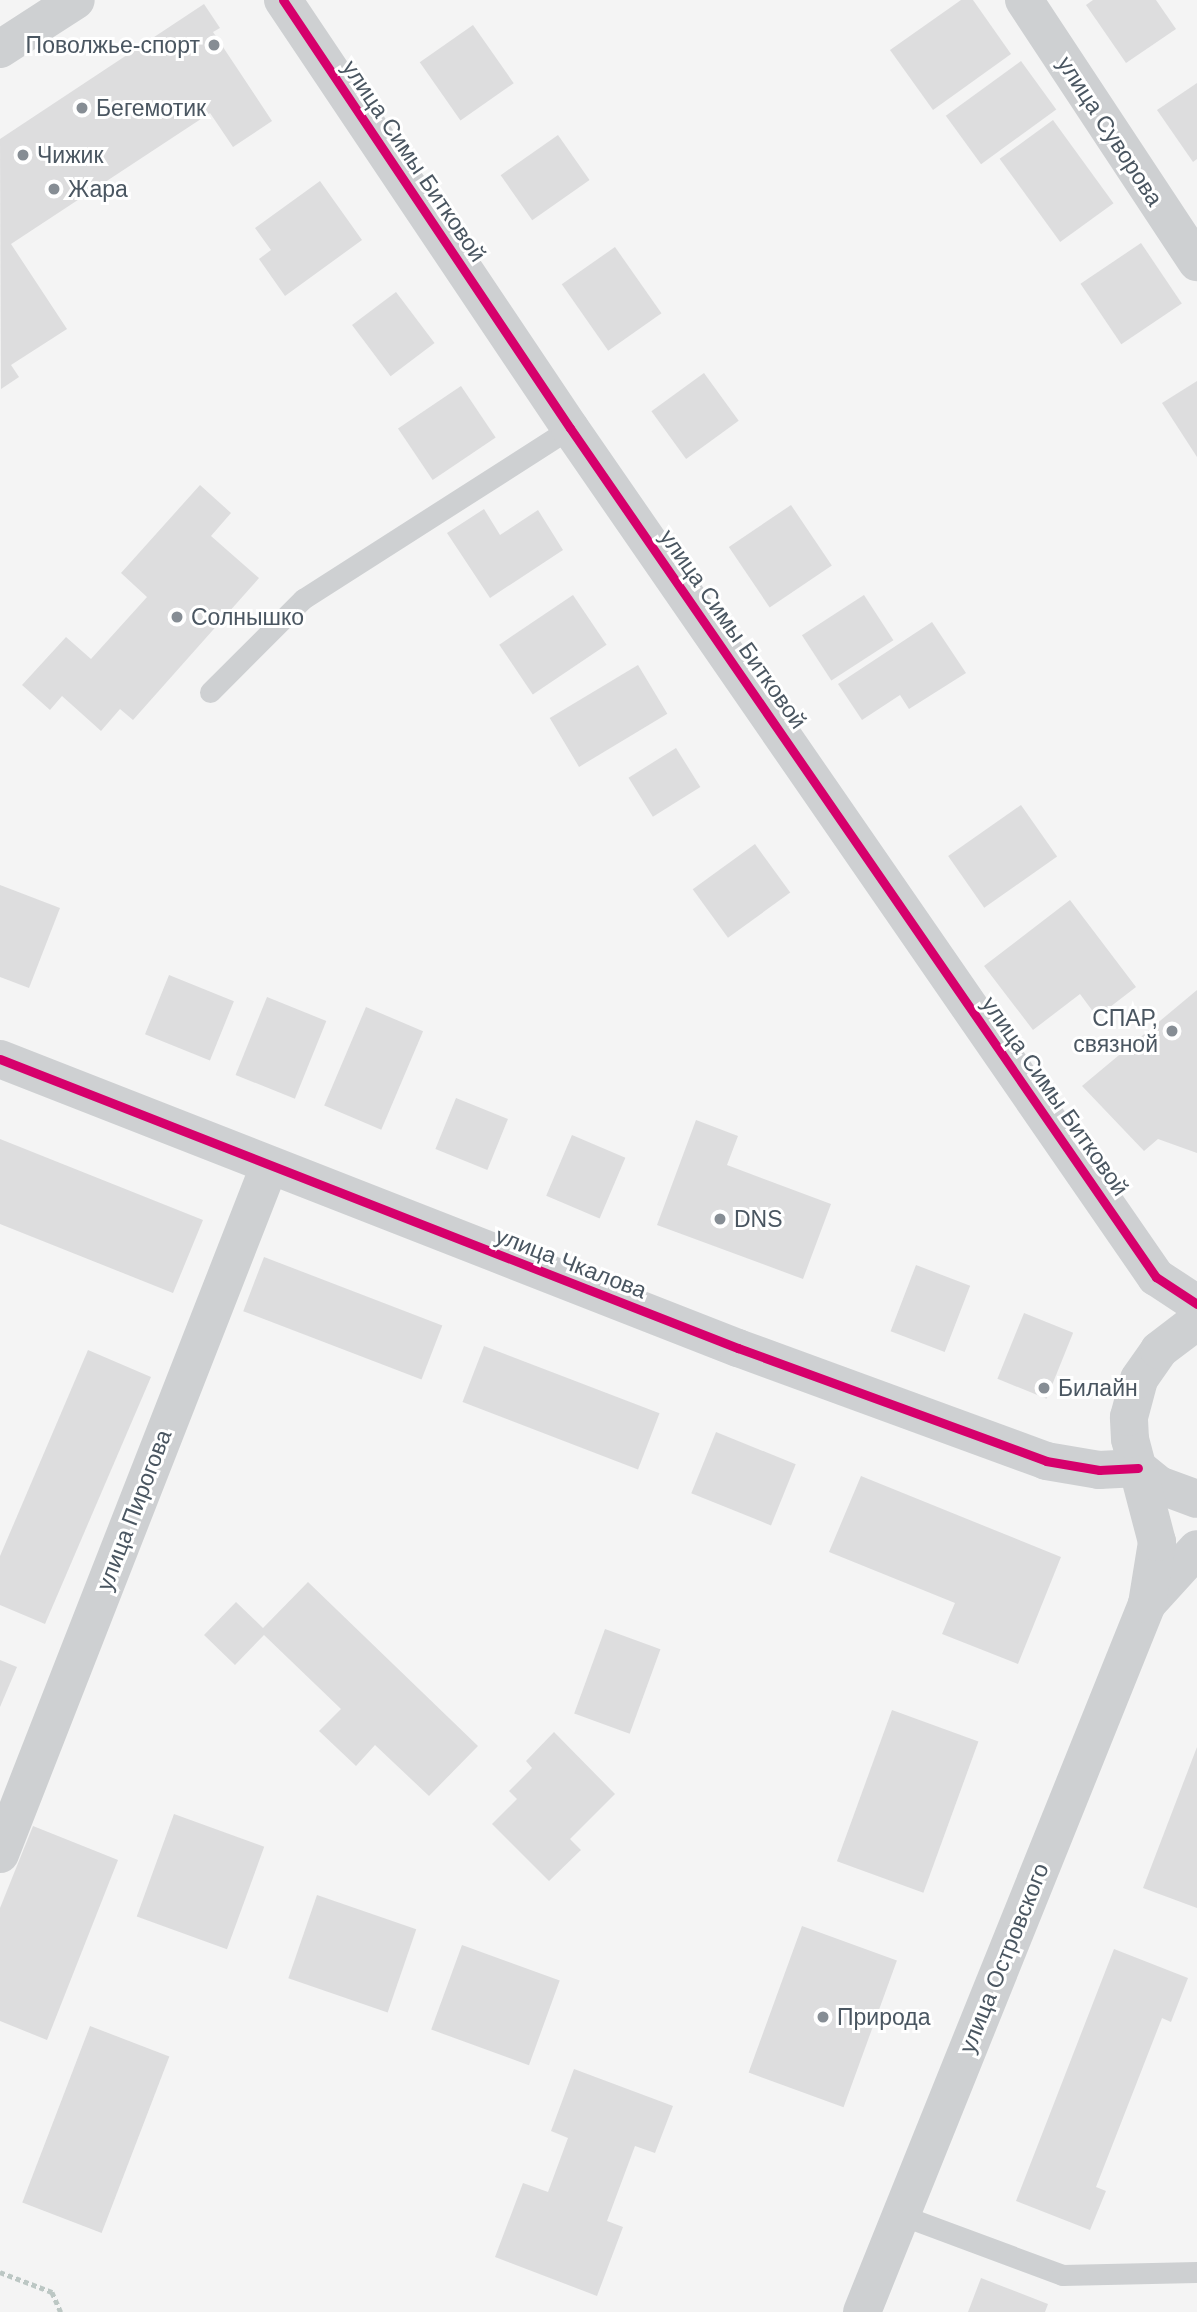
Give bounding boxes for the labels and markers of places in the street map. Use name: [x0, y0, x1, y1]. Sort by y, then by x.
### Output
place label: Поволжье-спорт: [26, 31, 200, 59]
marker: Поволжье-спорт: [206, 37, 222, 53]
place label: Бегемотик: [96, 94, 206, 122]
marker: Бегемотик: [74, 100, 90, 116]
place label: Чижик: [37, 141, 103, 169]
marker: Чижик: [15, 147, 31, 163]
place label: Жара: [68, 175, 128, 203]
marker: Жара: [46, 181, 62, 197]
place label: Солнышко: [191, 603, 304, 631]
marker: Солнышко: [169, 609, 185, 625]
place label: СПАР, связной: [1073, 1004, 1158, 1058]
marker: СПАР, связной: [1164, 1023, 1180, 1039]
place label: DNS: [734, 1205, 783, 1233]
marker: DNS: [712, 1211, 728, 1227]
place label: Билайн: [1058, 1374, 1138, 1402]
marker: Билайн: [1036, 1380, 1052, 1396]
place label: Природа: [837, 2003, 930, 2031]
marker: Природа: [815, 2009, 831, 2025]

